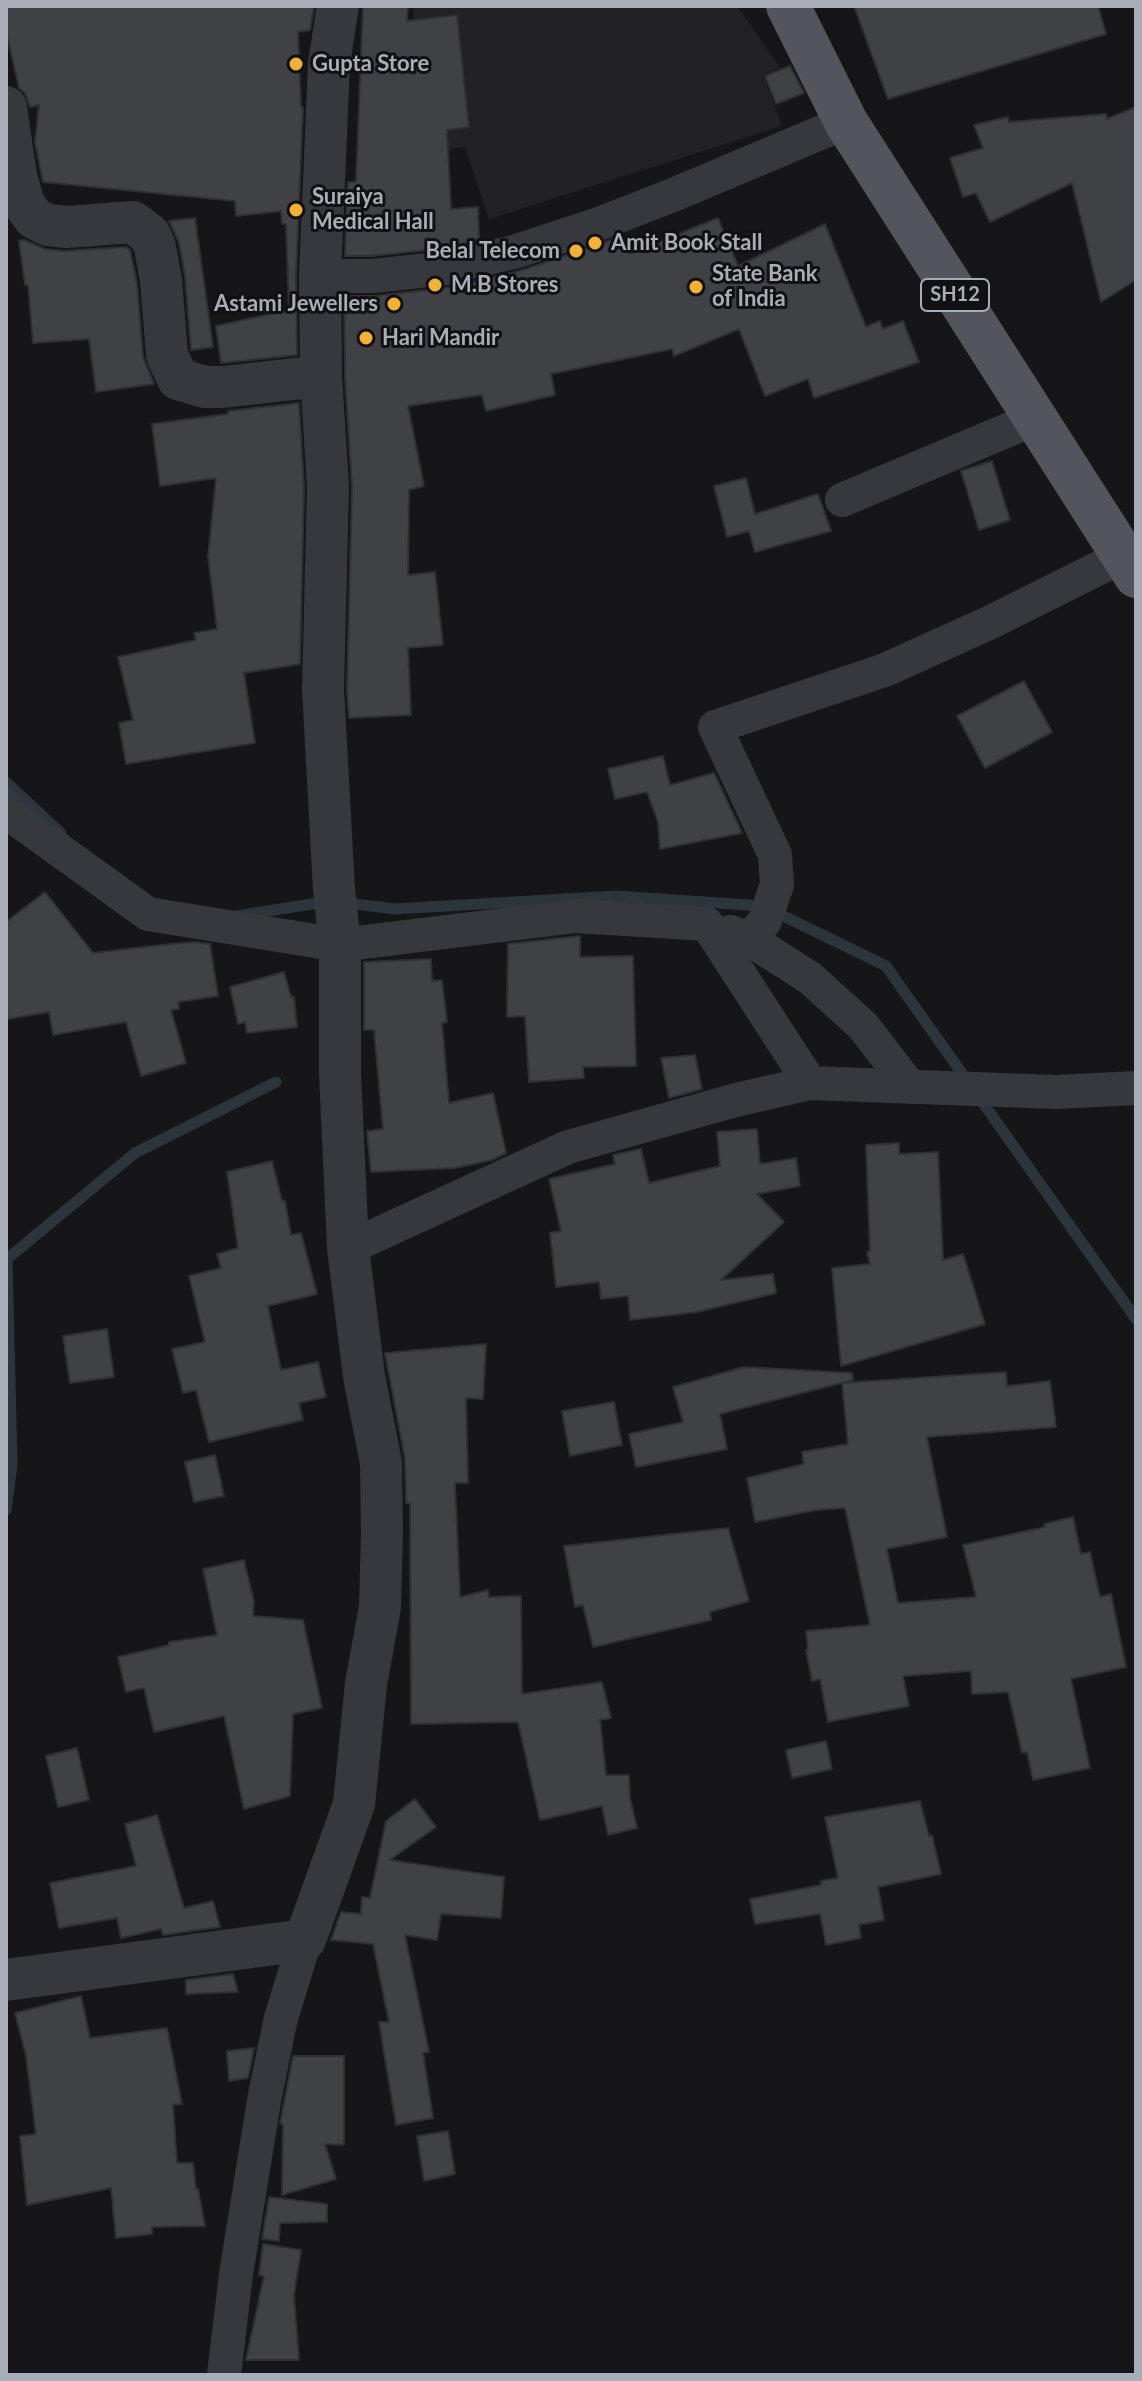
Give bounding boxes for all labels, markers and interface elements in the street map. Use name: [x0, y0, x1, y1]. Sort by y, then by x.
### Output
place label: Gupta Store: [312, 51, 429, 77]
marker: Gupta Store: [287, 55, 305, 73]
place label: Suraiya Medical Hall: [312, 184, 434, 236]
marker: Suraiya Medical Hall: [287, 201, 305, 219]
place label: Amit Book Stall: [611, 230, 762, 256]
marker: Amit Book Stall: [586, 234, 604, 252]
place label: Belal Telecom: [425, 238, 560, 264]
marker: Belal Telecom: [567, 242, 585, 260]
place label: State Bank of India: [712, 261, 818, 312]
place label: M.B Stores: [451, 272, 558, 298]
marker: M.B Stores: [426, 276, 444, 294]
marker: State Bank of India: [687, 278, 705, 296]
road number: SH12: [921, 279, 989, 311]
place label: Astami Jewellers: [214, 291, 378, 317]
marker: Astami Jewellers: [385, 295, 403, 313]
place label: Hari Mandir: [382, 325, 499, 351]
marker: Hari Mandir: [357, 329, 375, 347]

